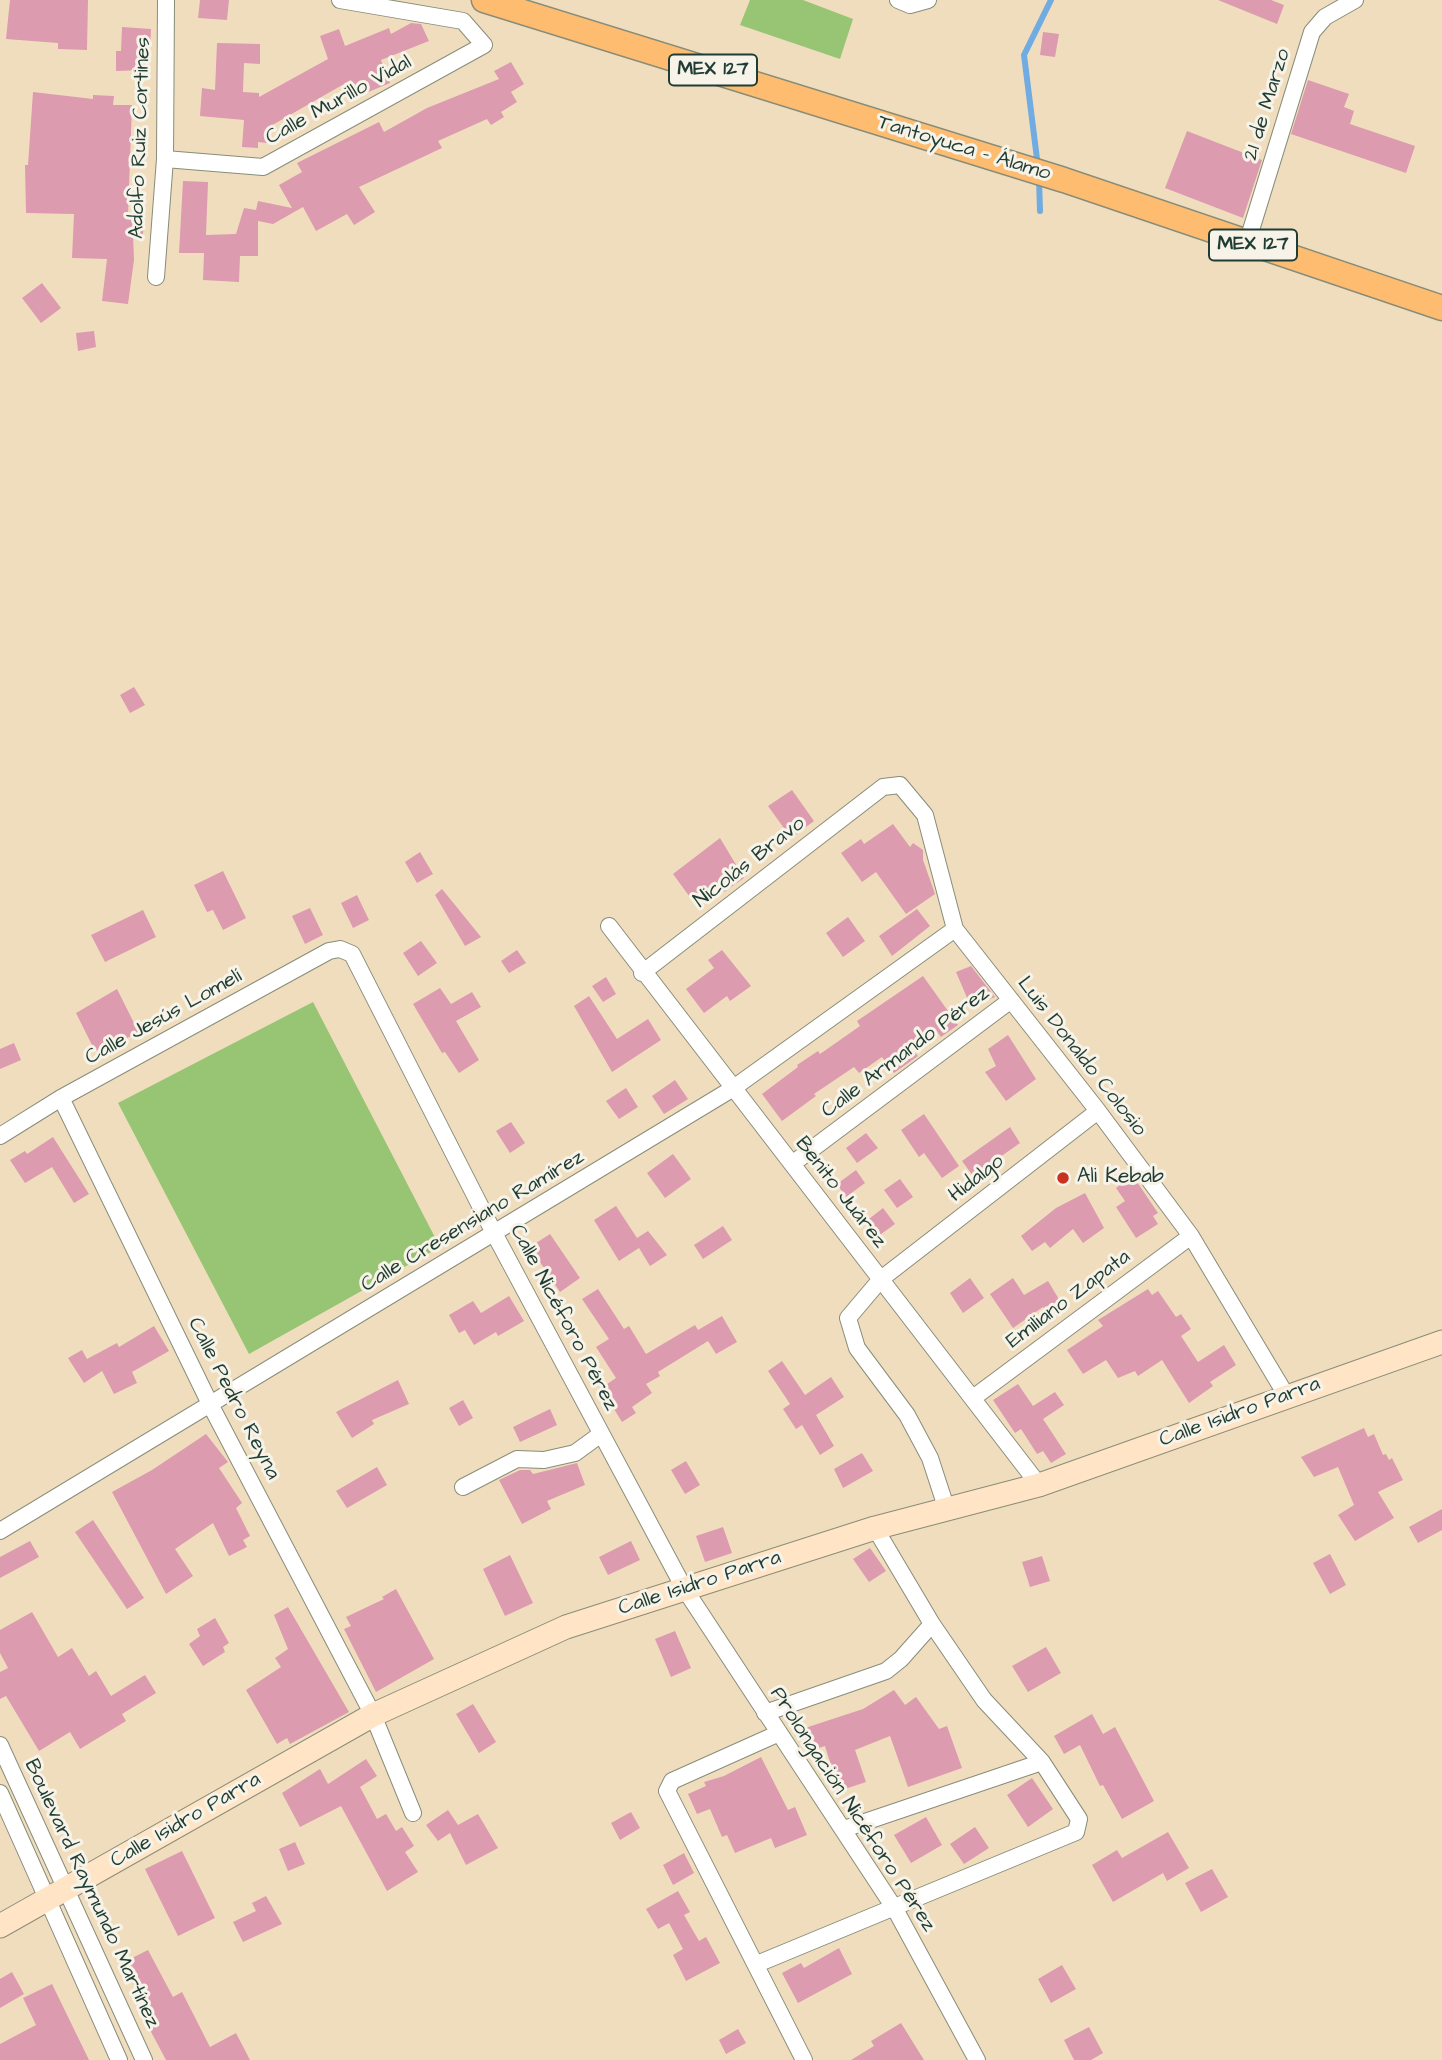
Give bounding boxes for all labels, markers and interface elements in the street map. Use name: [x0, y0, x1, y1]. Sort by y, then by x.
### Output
street label: Adolfo Ruiz Cortines: [125, 37, 157, 239]
street label: 21 de Marzo: [1239, 46, 1297, 164]
street label: Calle Murillo Vidal: [262, 51, 416, 151]
road number: MEX 127: [669, 54, 757, 86]
street label: Tantoyuca - Álamo: [874, 111, 1054, 187]
road number: MEX 127: [1209, 230, 1297, 260]
street label: Nicolás Bravo: [689, 812, 811, 914]
street label: Calle Jesús Lomelí: [81, 965, 247, 1071]
street label: Luis Donaldo Colosio: [1011, 972, 1151, 1142]
street label: Calle Armando Pérez: [817, 982, 995, 1124]
street label: Benito Juárez: [789, 1132, 891, 1254]
street label: Calle Cresensiano Ramírez: [357, 1145, 589, 1299]
street label: Hidalgo: [944, 1150, 1010, 1208]
place label: Ali Kebab: [1077, 1165, 1164, 1191]
marker: Ali Kebab: [1055, 1170, 1071, 1186]
street label: Calle Nicéforo Pérez: [503, 1221, 623, 1415]
street label: Emiliano Zapata: [1002, 1245, 1136, 1355]
street label: Calle Pedro Reyna: [181, 1314, 285, 1484]
street label: Calle Isidro Parra: [1156, 1372, 1324, 1454]
street label: Calle Isidro Parra: [616, 1546, 784, 1622]
street label: Prolongación Nicéforo Pérez: [763, 1683, 941, 1937]
street label: Boulevard Raymundo Martínez: [18, 1756, 164, 2032]
street label: Calle Isidro Parra: [106, 1768, 266, 1874]

